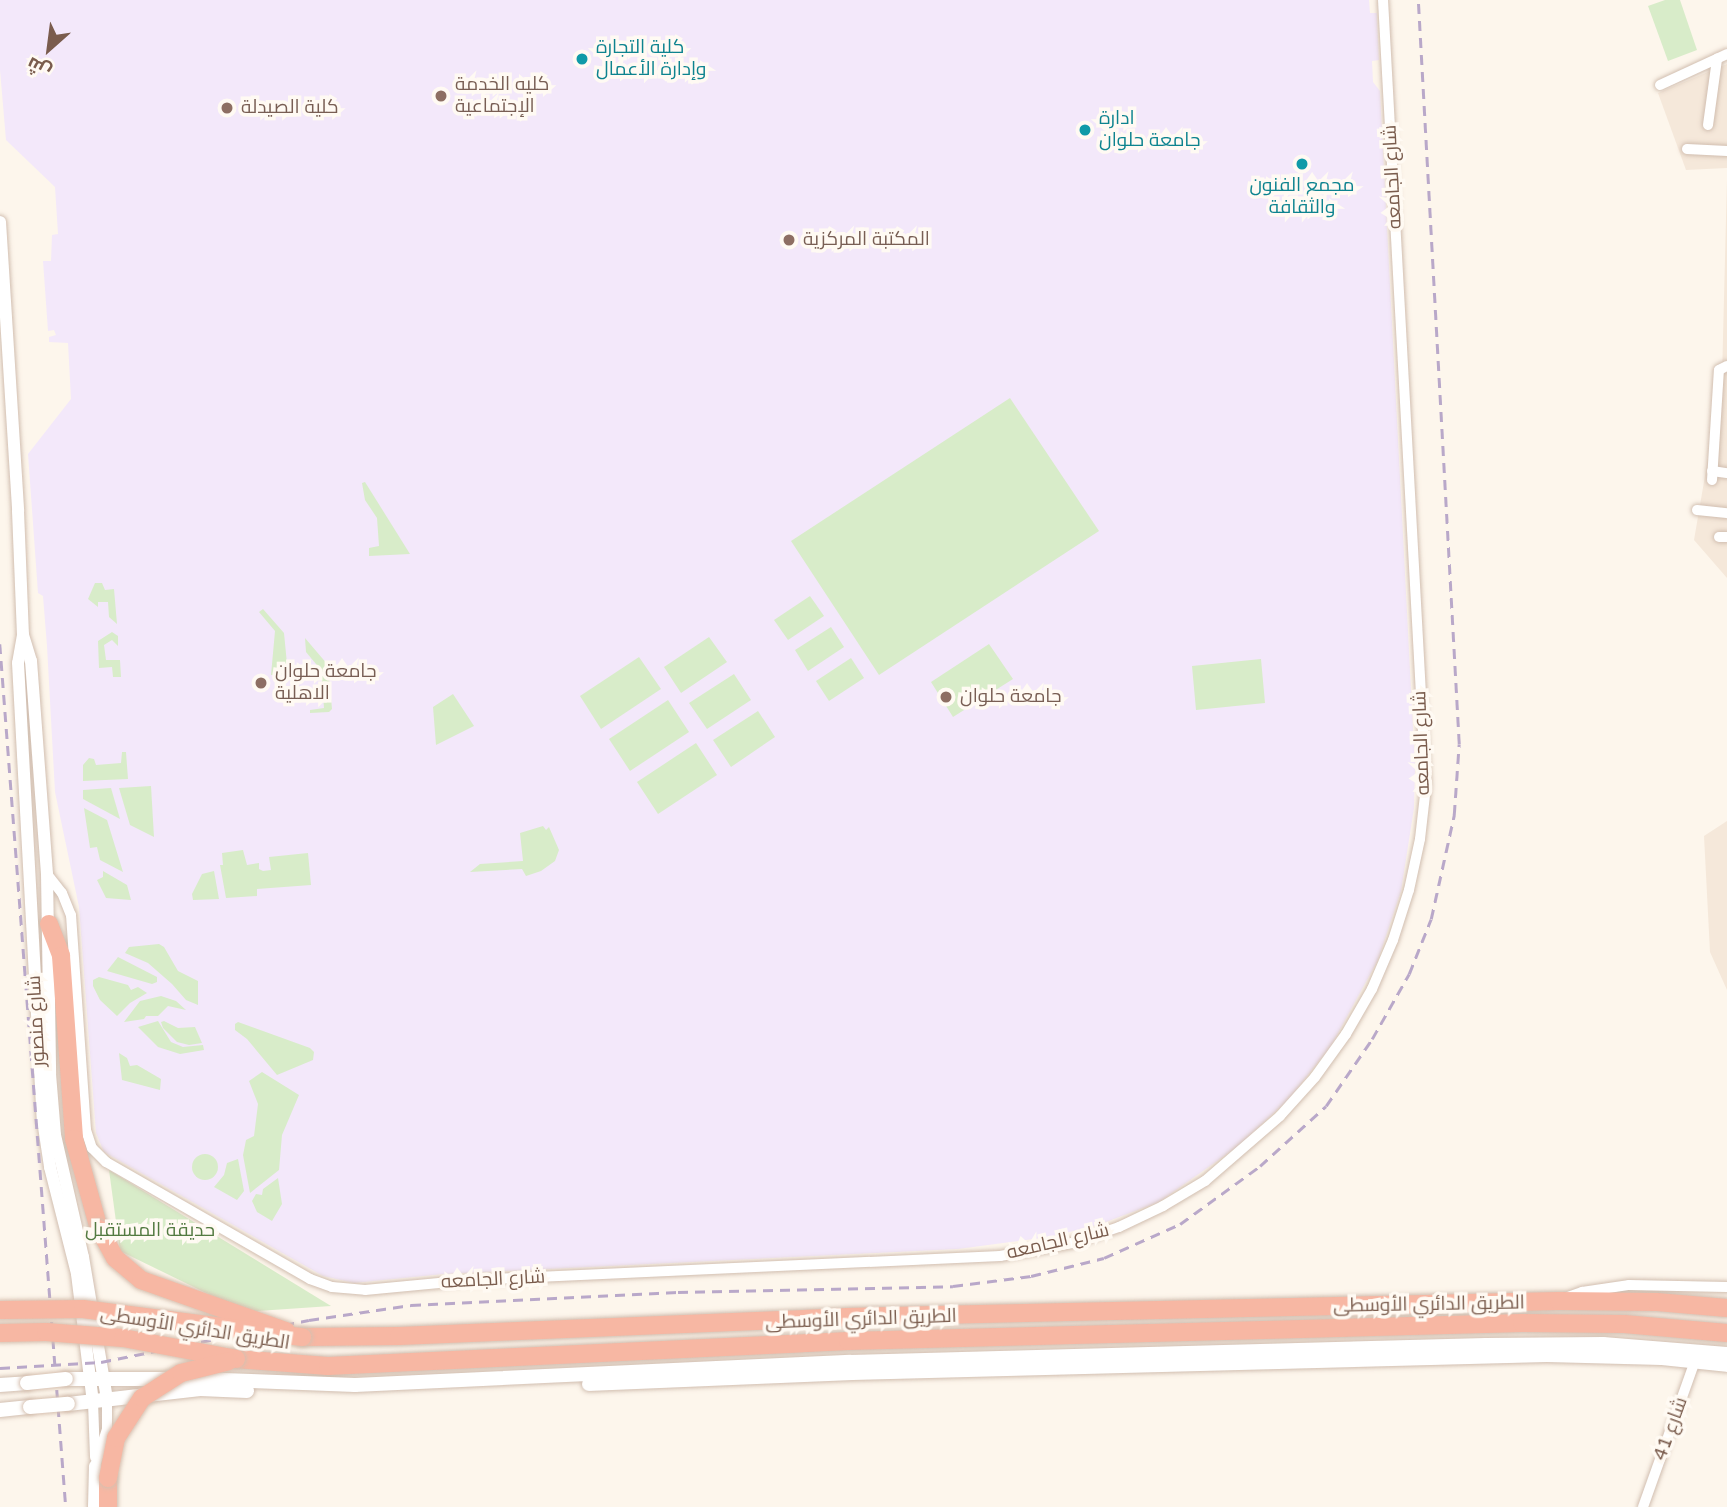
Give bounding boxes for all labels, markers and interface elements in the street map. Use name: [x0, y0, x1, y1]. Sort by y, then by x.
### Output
north arrow: [14, 14, 84, 84]
place label: كلية التجارة وإدارة الأعمال: [596, 37, 706, 81]
marker: كلية التجارة وإدارة الأعمال: [574, 51, 590, 67]
text: ش: [23, 52, 55, 83]
place label: كليه الخدمة الإجتماعية: [455, 74, 549, 118]
marker: كليه الخدمة الإجتماعية: [433, 88, 449, 104]
place label: كلية الصيدلة: [241, 97, 339, 119]
marker: كلية الصيدلة: [219, 100, 235, 116]
place label: ادارة جامعة حلوان: [1099, 108, 1200, 152]
marker: ادارة جامعة حلوان: [1077, 122, 1093, 138]
street label: شارع الجامعه: [1379, 124, 1407, 230]
marker: مجمع الفنون والثقافة: [1294, 156, 1310, 172]
place label: مجمع الفنون والثقافة: [1249, 175, 1355, 219]
place label: المكتبة المركزية: [803, 229, 930, 251]
marker: المكتبة المركزية: [781, 232, 797, 248]
place label: جامعة حلوان الاهلية: [275, 661, 376, 705]
marker: جامعة حلوان الاهلية: [253, 675, 269, 691]
place label: جامعة حلوان: [960, 686, 1061, 708]
marker: جامعة حلوان: [938, 689, 954, 705]
street label: شارع الجامعه: [1409, 690, 1435, 796]
street label: شارع منصور: [23, 975, 51, 1067]
street label: شارع الجامعه: [1005, 1219, 1111, 1265]
park label: حديقة المستقبل: [85, 1220, 215, 1242]
street label: شارع الجامعه: [440, 1266, 546, 1294]
street label: الطريق الدائري الأوسطى: [1333, 1292, 1525, 1318]
street label: الطريق الدائري الأوسطى: [99, 1303, 291, 1355]
street label: الطريق الدائري الأوسطى: [765, 1305, 957, 1335]
street label: شارع 41: [1649, 1394, 1693, 1464]

